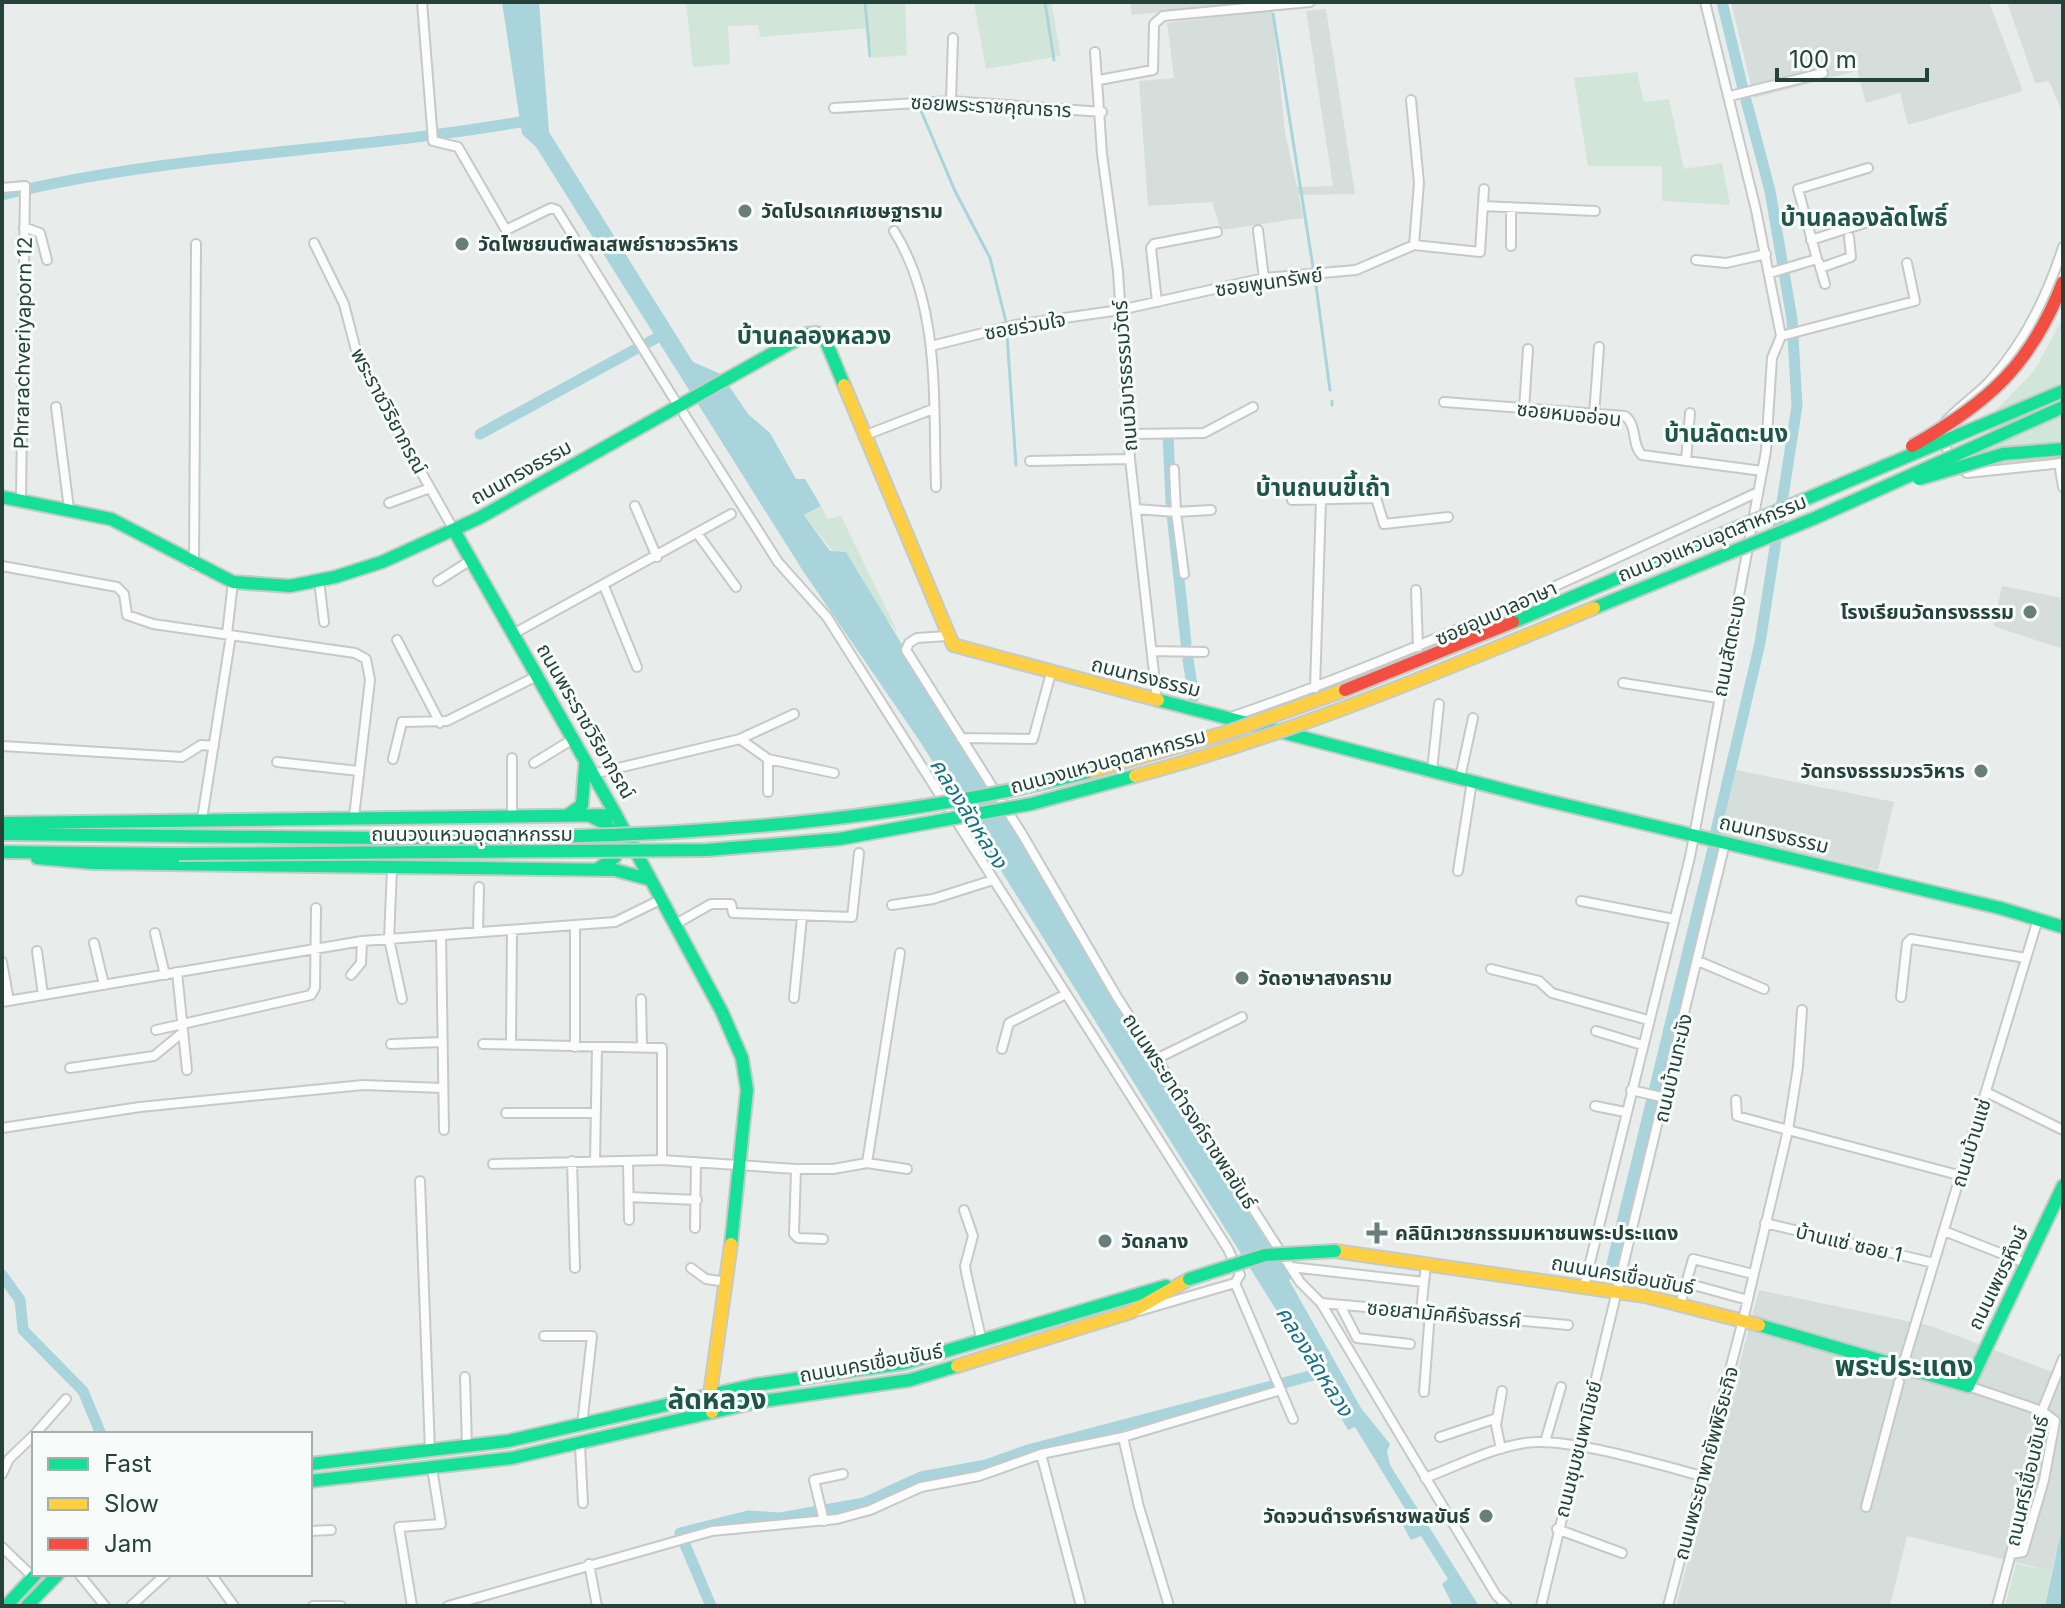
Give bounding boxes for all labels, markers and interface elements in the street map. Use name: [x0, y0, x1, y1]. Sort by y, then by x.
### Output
scale bar: [1777, 32, 1927, 82]
text: 100 m: [1789, 45, 1857, 74]
street label: ซอยพระราชคุณาธาร: [910, 90, 1072, 122]
place label: วัดโปรดเกศเชษฐาราม: [761, 199, 943, 223]
marker: วัดโปรดเกศเชษฐาราม: [736, 202, 754, 220]
district label: บ้านคลองลัดโพธิ์: [1780, 202, 1949, 232]
place label: วัดไพชยนต์พลเสพย์ราชวรวิหาร: [478, 232, 738, 256]
marker: วัดไพชยนต์พลเสพย์ราชวรวิหาร: [453, 235, 471, 253]
street label: Phrarachveriyaporn 12: [9, 237, 37, 449]
street label: ซอยพูนทรัพย์: [1214, 263, 1325, 302]
street label: ถนนวิมารธรรมวัตร์: [1108, 299, 1142, 452]
street label: ซอยร่วมใจ: [982, 307, 1068, 345]
district label: บ้านคลองหลวง: [737, 321, 891, 350]
street label: พระราชวิริยาภรณ์: [346, 344, 432, 478]
street label: ซอยหมออ่อน: [1515, 397, 1623, 431]
district label: บ้านลัดตะนง: [1664, 419, 1788, 448]
street label: ถนนทรงธรรม: [466, 434, 576, 510]
district label: บ้านถนนขี้เถ้า: [1256, 470, 1390, 502]
street label: ถนนวงแหวนอุตสาหกรรม: [1614, 489, 1810, 587]
street label: ซอยอุนบาลอาษา: [1432, 576, 1560, 650]
street label: ถนนสัตตะนง: [1707, 593, 1751, 699]
place label: โรงเรียนวัดทรงธรรม: [1840, 600, 2014, 624]
marker: โรงเรียนวัดทรงธรรม: [2021, 603, 2039, 621]
street label: ถนนพระราชวิริยาภรณ์: [532, 639, 640, 803]
street label: ถนนทรงธรรม: [1089, 652, 1203, 702]
street label: ถนนวงแหวนอุตสาหกรรม: [1008, 723, 1208, 799]
water label: คลองลัดหลวง: [925, 753, 1014, 874]
place label: วัดทรงธรรมวรวิหาร: [1800, 759, 1965, 783]
marker: วัดทรงธรรมวรวิหาร: [1972, 762, 1990, 780]
street label: ถนนทรงธรรม: [1717, 810, 1831, 858]
street label: ถนนวงแหวนอุตสาหกรรม: [371, 822, 573, 846]
place label: วัดอาษาสงคราม: [1258, 966, 1392, 990]
marker: วัดอาษาสงคราม: [1233, 969, 1251, 987]
street label: ถนนพระยาดำรงค์ราชพลขันธ์: [1118, 1009, 1262, 1214]
street label: ถนนบ้านทะมัง: [1649, 1011, 1697, 1125]
street label: ถนนบ้านแซ่: [1946, 1096, 1996, 1190]
street label: บ้านแซ่ ซอย 1: [1793, 1219, 1905, 1267]
place label: คลินิกเวชกรรมมหาชนพระประแดง: [1395, 1221, 1678, 1245]
marker: คลินิกเวชกรรมมหาชนพระประแดง: [1366, 1222, 1388, 1244]
street label: ถนนเพชรหึงษ์: [1963, 1222, 2033, 1334]
place label: วัดกลาง: [1121, 1229, 1189, 1253]
marker: วัดกลาง: [1096, 1232, 1114, 1250]
street label: ถนนนครเขื่อนขันธ์: [1549, 1249, 1697, 1299]
street label: ซอยสามัคคีรังสรรค์: [1366, 1295, 1522, 1333]
water label: คลองลัดหลวง: [1271, 1301, 1360, 1422]
street label: ถนนนครเขื่อนขันธ์: [797, 1337, 945, 1387]
district label: พระประแดง: [1835, 1349, 1973, 1383]
street label: ถนนพระยาพายัพพิริยะกิจ: [1669, 1363, 1743, 1563]
street label: ถนนชุมชนพานิชย์: [1549, 1378, 1607, 1520]
district label: ลัดหลวง: [667, 1382, 767, 1416]
street label: ถนนศรีเขื่อนขันธ์: [1998, 1413, 2054, 1549]
legend: [32, 1432, 312, 1576]
text: Fast: [104, 1449, 152, 1478]
text: Slow: [104, 1489, 159, 1518]
place label: วัดจวนดำรงค์ราชพลขันธ์: [1263, 1504, 1470, 1528]
marker: วัดจวนดำรงค์ราชพลขันธ์: [1477, 1507, 1495, 1525]
text: Jam: [104, 1529, 152, 1558]

